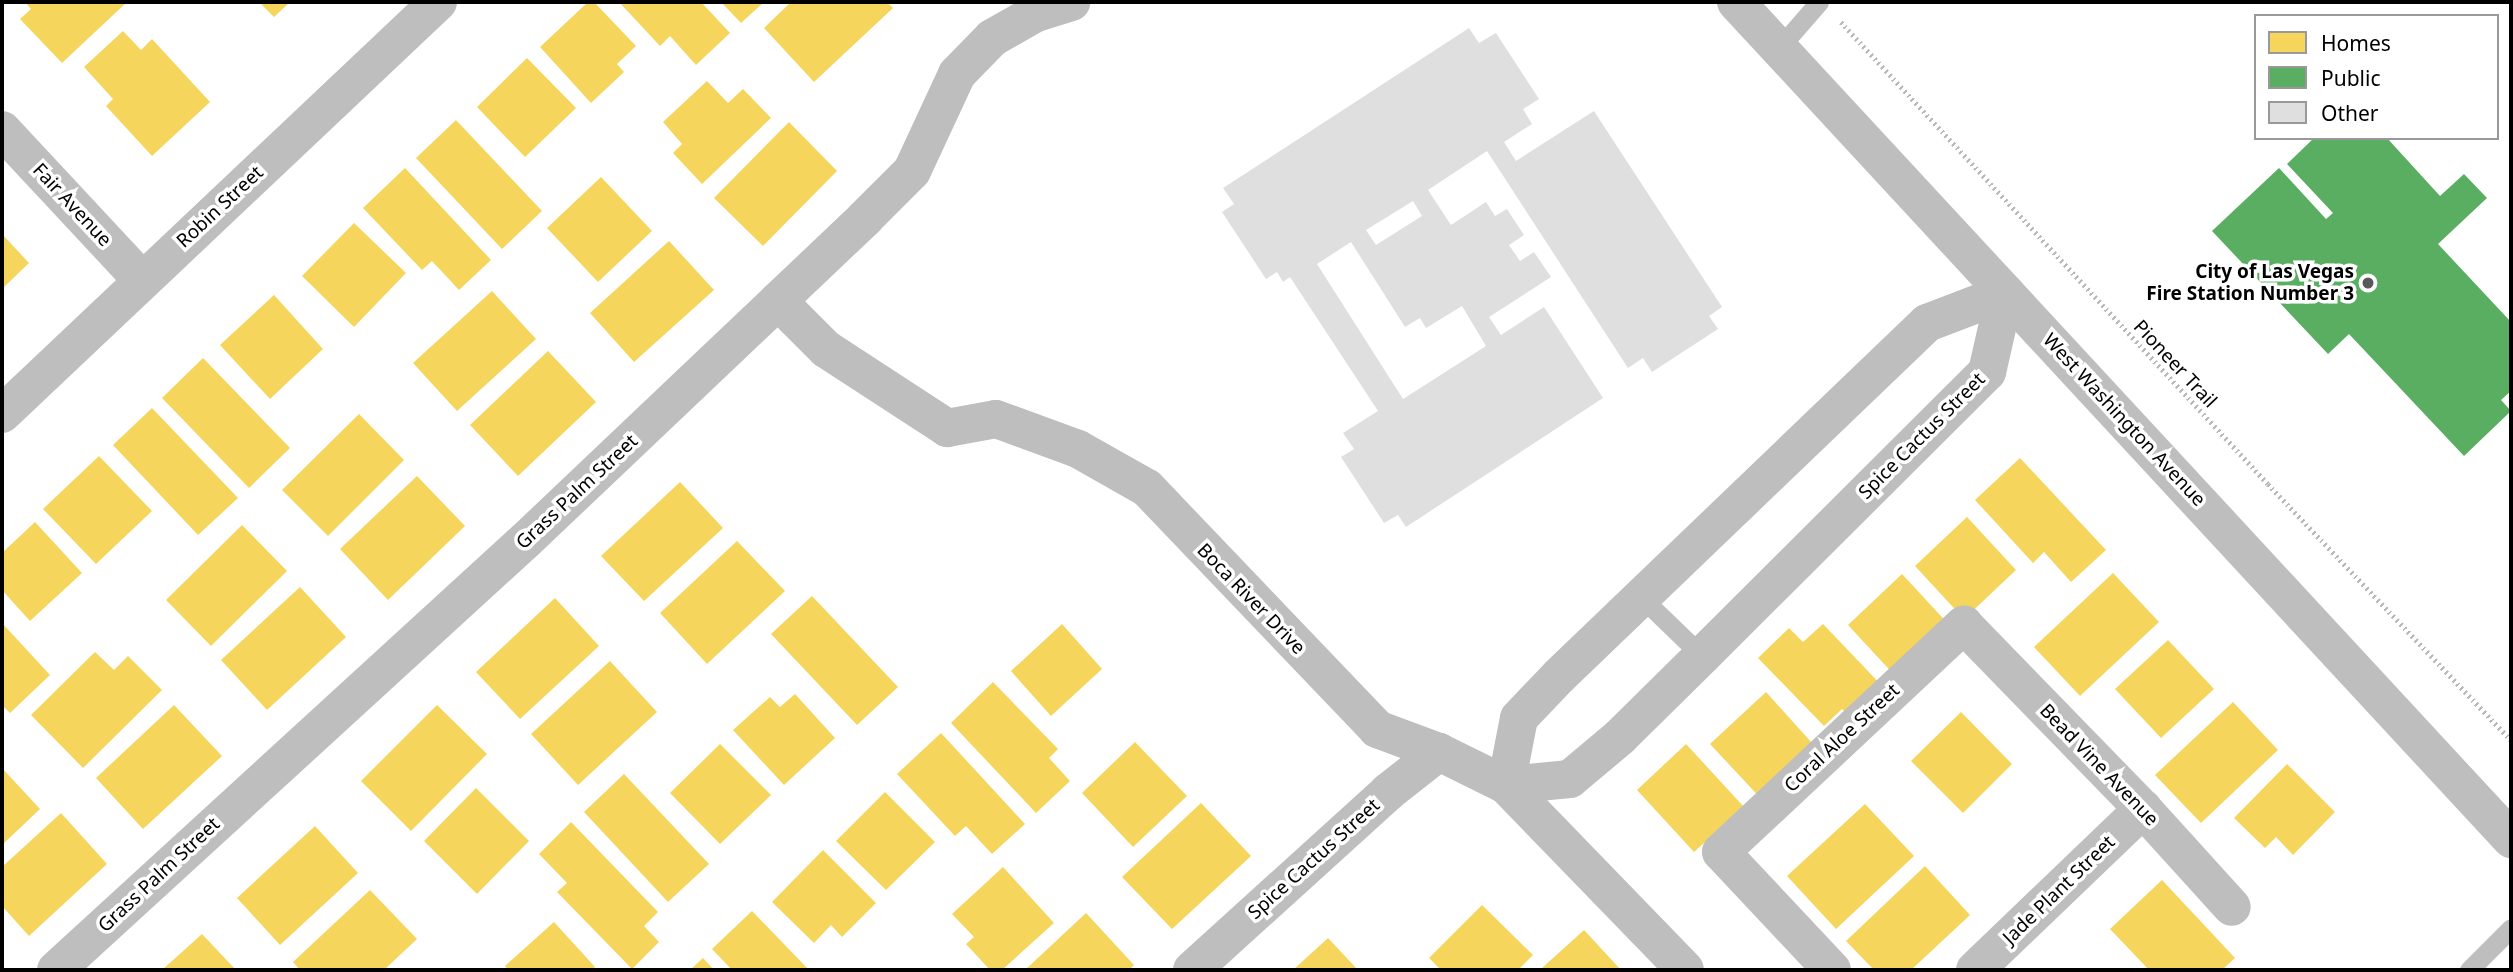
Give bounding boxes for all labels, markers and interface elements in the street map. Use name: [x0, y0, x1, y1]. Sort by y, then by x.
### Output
legend: [2254, 14, 2499, 140]
text: Homes: [2321, 29, 2391, 57]
text: Public: [2321, 64, 2381, 92]
text: Other: [2321, 99, 2378, 127]
street label: Fair Avenue: [28, 159, 116, 251]
street label: Robin Street: [172, 161, 268, 253]
place label: City of Las Vegas Fire Station Number 3: [2146, 261, 2354, 305]
marker: City of Las Vegas Fire Station Number 3: [2360, 275, 2376, 291]
street label: Pioneer Trail: [2129, 315, 2221, 413]
street label: West Washington Avenue: [2038, 329, 2210, 511]
street label: Spice Cactus Street: [1854, 368, 1990, 504]
street label: Grass Palm Street: [511, 430, 643, 554]
street label: Boca River Drive: [1192, 539, 1310, 659]
street label: Coral Aloe Street: [1780, 679, 1904, 797]
street label: Bead Vine Avenue: [2035, 699, 2163, 831]
street label: Spice Cactus Street: [1243, 794, 1385, 924]
street label: Grass Palm Street: [93, 813, 225, 937]
street label: Jade Plant Street: [1998, 831, 2120, 949]

